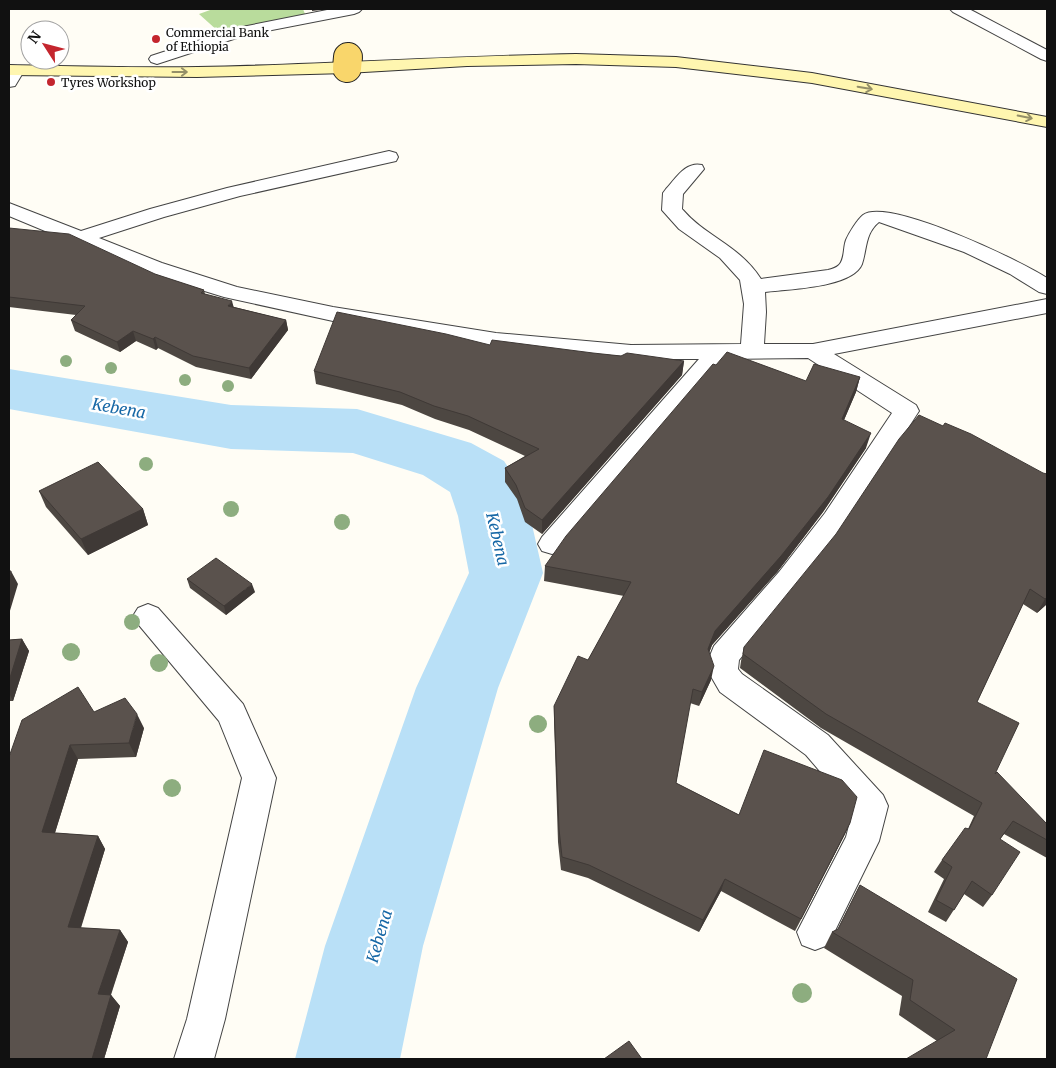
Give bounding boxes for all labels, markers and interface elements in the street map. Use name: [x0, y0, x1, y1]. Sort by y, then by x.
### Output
north arrow: [20, 20, 70, 70]
place label: Commercial Bank of Ethiopia: [166, 25, 270, 54]
text: N: [24, 28, 45, 47]
marker: Commercial Bank of Ethiopia: [150, 33, 162, 45]
one-way arrow: [172, 67, 188, 77]
place label: Tyres Workshop: [61, 75, 156, 90]
marker: Tyres Workshop: [45, 76, 57, 88]
one-way arrow: [857, 83, 873, 93]
one-way arrow: [1017, 113, 1033, 123]
water label: Kebena: [90, 393, 147, 423]
water label: Kebena: [482, 509, 514, 568]
water label: Kebena: [362, 907, 396, 966]

